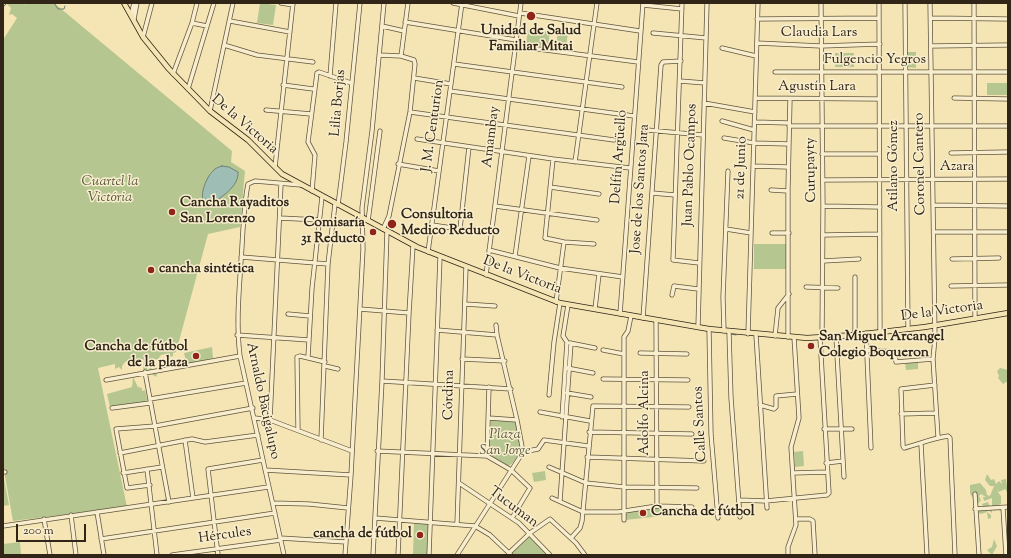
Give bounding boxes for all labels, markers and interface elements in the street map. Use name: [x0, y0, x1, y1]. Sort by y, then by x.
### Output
marker: Unidad de Salud Familiar Mitai: [525, 10, 537, 22]
place label: Unidad de Salud Familiar Mitai: [481, 24, 581, 56]
street label: Claudia Lars: [781, 26, 857, 42]
street label: Fulgencio Yegros: [824, 53, 926, 69]
street label: Lilia Borjas: [328, 69, 350, 137]
street label: J. M. Centurion: [419, 79, 449, 173]
street label: Agustín Lara: [778, 80, 856, 96]
street label: De la Victoria: [207, 92, 281, 158]
street label: Juan Pablo Ocampos: [680, 103, 702, 227]
street label: Amambay: [480, 105, 504, 169]
street label: Delfín Argüello: [608, 109, 632, 205]
street label: Coronel Cantero: [912, 112, 930, 216]
street label: Atilano Gómez: [887, 120, 903, 212]
street label: Jose de los Santos Jara: [628, 124, 654, 254]
street label: 21 de Junio: [732, 136, 752, 200]
street label: Curupayty: [803, 137, 821, 203]
street label: Azara: [940, 160, 974, 176]
park label: Cuartel la Victória: [81, 175, 139, 208]
place label: Cancha Rayaditos San Lorenzo: [180, 196, 289, 228]
marker: Cancha Rayaditos San Lorenzo: [167, 207, 177, 217]
place label: Consultoria Medico Reducto: [401, 208, 500, 240]
place label: Comisaría 31 Reducto: [301, 216, 365, 248]
marker: Consultoria Medico Reducto: [386, 218, 398, 230]
marker: Comisaría 31 Reducto: [368, 227, 378, 237]
street label: De la Victoria: [480, 253, 564, 299]
place label: cancha sintética: [159, 262, 254, 278]
marker: cancha sintética: [146, 265, 156, 275]
street label: De la Victoria: [900, 298, 984, 326]
place label: San Miguel Arcangel Colegio Boqueron: [819, 330, 944, 362]
place label: Cancha de fútbol de la plaza: [84, 340, 188, 372]
street label: Arnaldo Bacigalupo: [241, 341, 283, 461]
marker: San Miguel Arcangel Colegio Boqueron: [806, 341, 816, 351]
marker: Cancha de fútbol de la plaza: [191, 351, 201, 361]
street label: Córdina: [441, 370, 459, 420]
street label: Adolfo Alcina: [638, 370, 654, 456]
street label: Calle Santos: [691, 386, 711, 462]
park label: Plaza San Jorge: [479, 428, 531, 460]
street label: Tucuman: [485, 484, 541, 532]
place label: Cancha de fútbol: [651, 505, 755, 521]
marker: Cancha de fútbol: [638, 508, 648, 518]
scale bar: [18, 516, 88, 542]
text: 200 m: [23, 522, 54, 540]
street label: Hércules: [198, 524, 252, 548]
place label: cancha de fútbol: [313, 527, 412, 543]
marker: cancha de fútbol: [415, 530, 425, 540]

